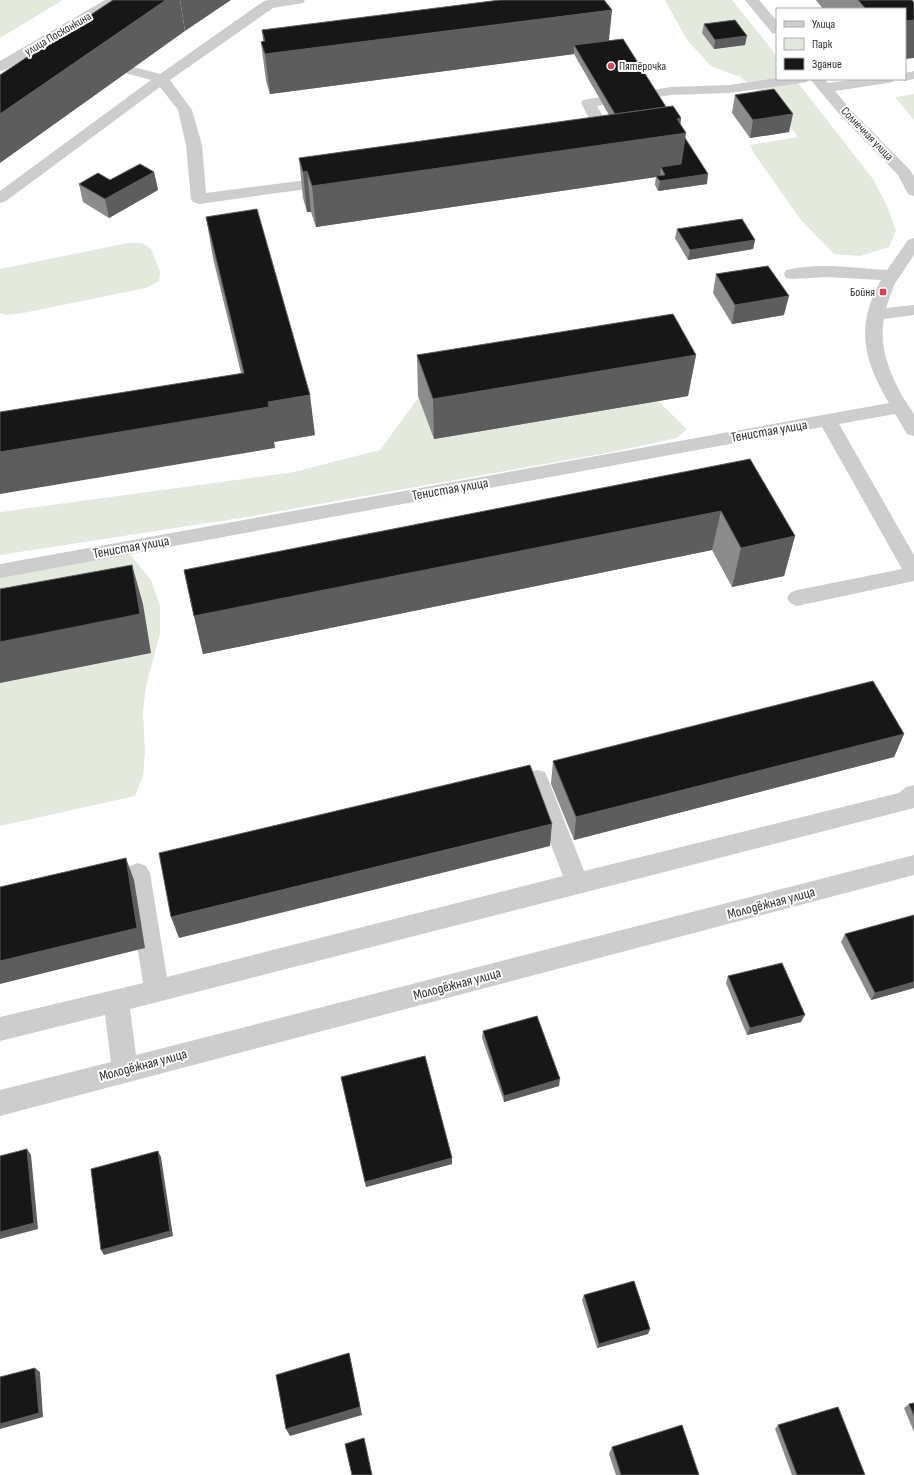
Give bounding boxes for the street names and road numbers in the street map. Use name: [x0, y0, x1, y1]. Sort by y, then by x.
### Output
street label: улица Посконкина: [22, 9, 94, 59]
street label: Солнечная улица: [838, 104, 897, 164]
street label: Тенистая улица: [730, 416, 808, 446]
street label: Тенистая улица: [411, 474, 489, 504]
street label: Тенистая улица: [92, 532, 170, 562]
street label: Молодёжная улица: [725, 883, 817, 923]
street label: Молодёжная улица: [411, 964, 503, 1004]
street label: Молодёжная улица: [97, 1045, 189, 1085]

